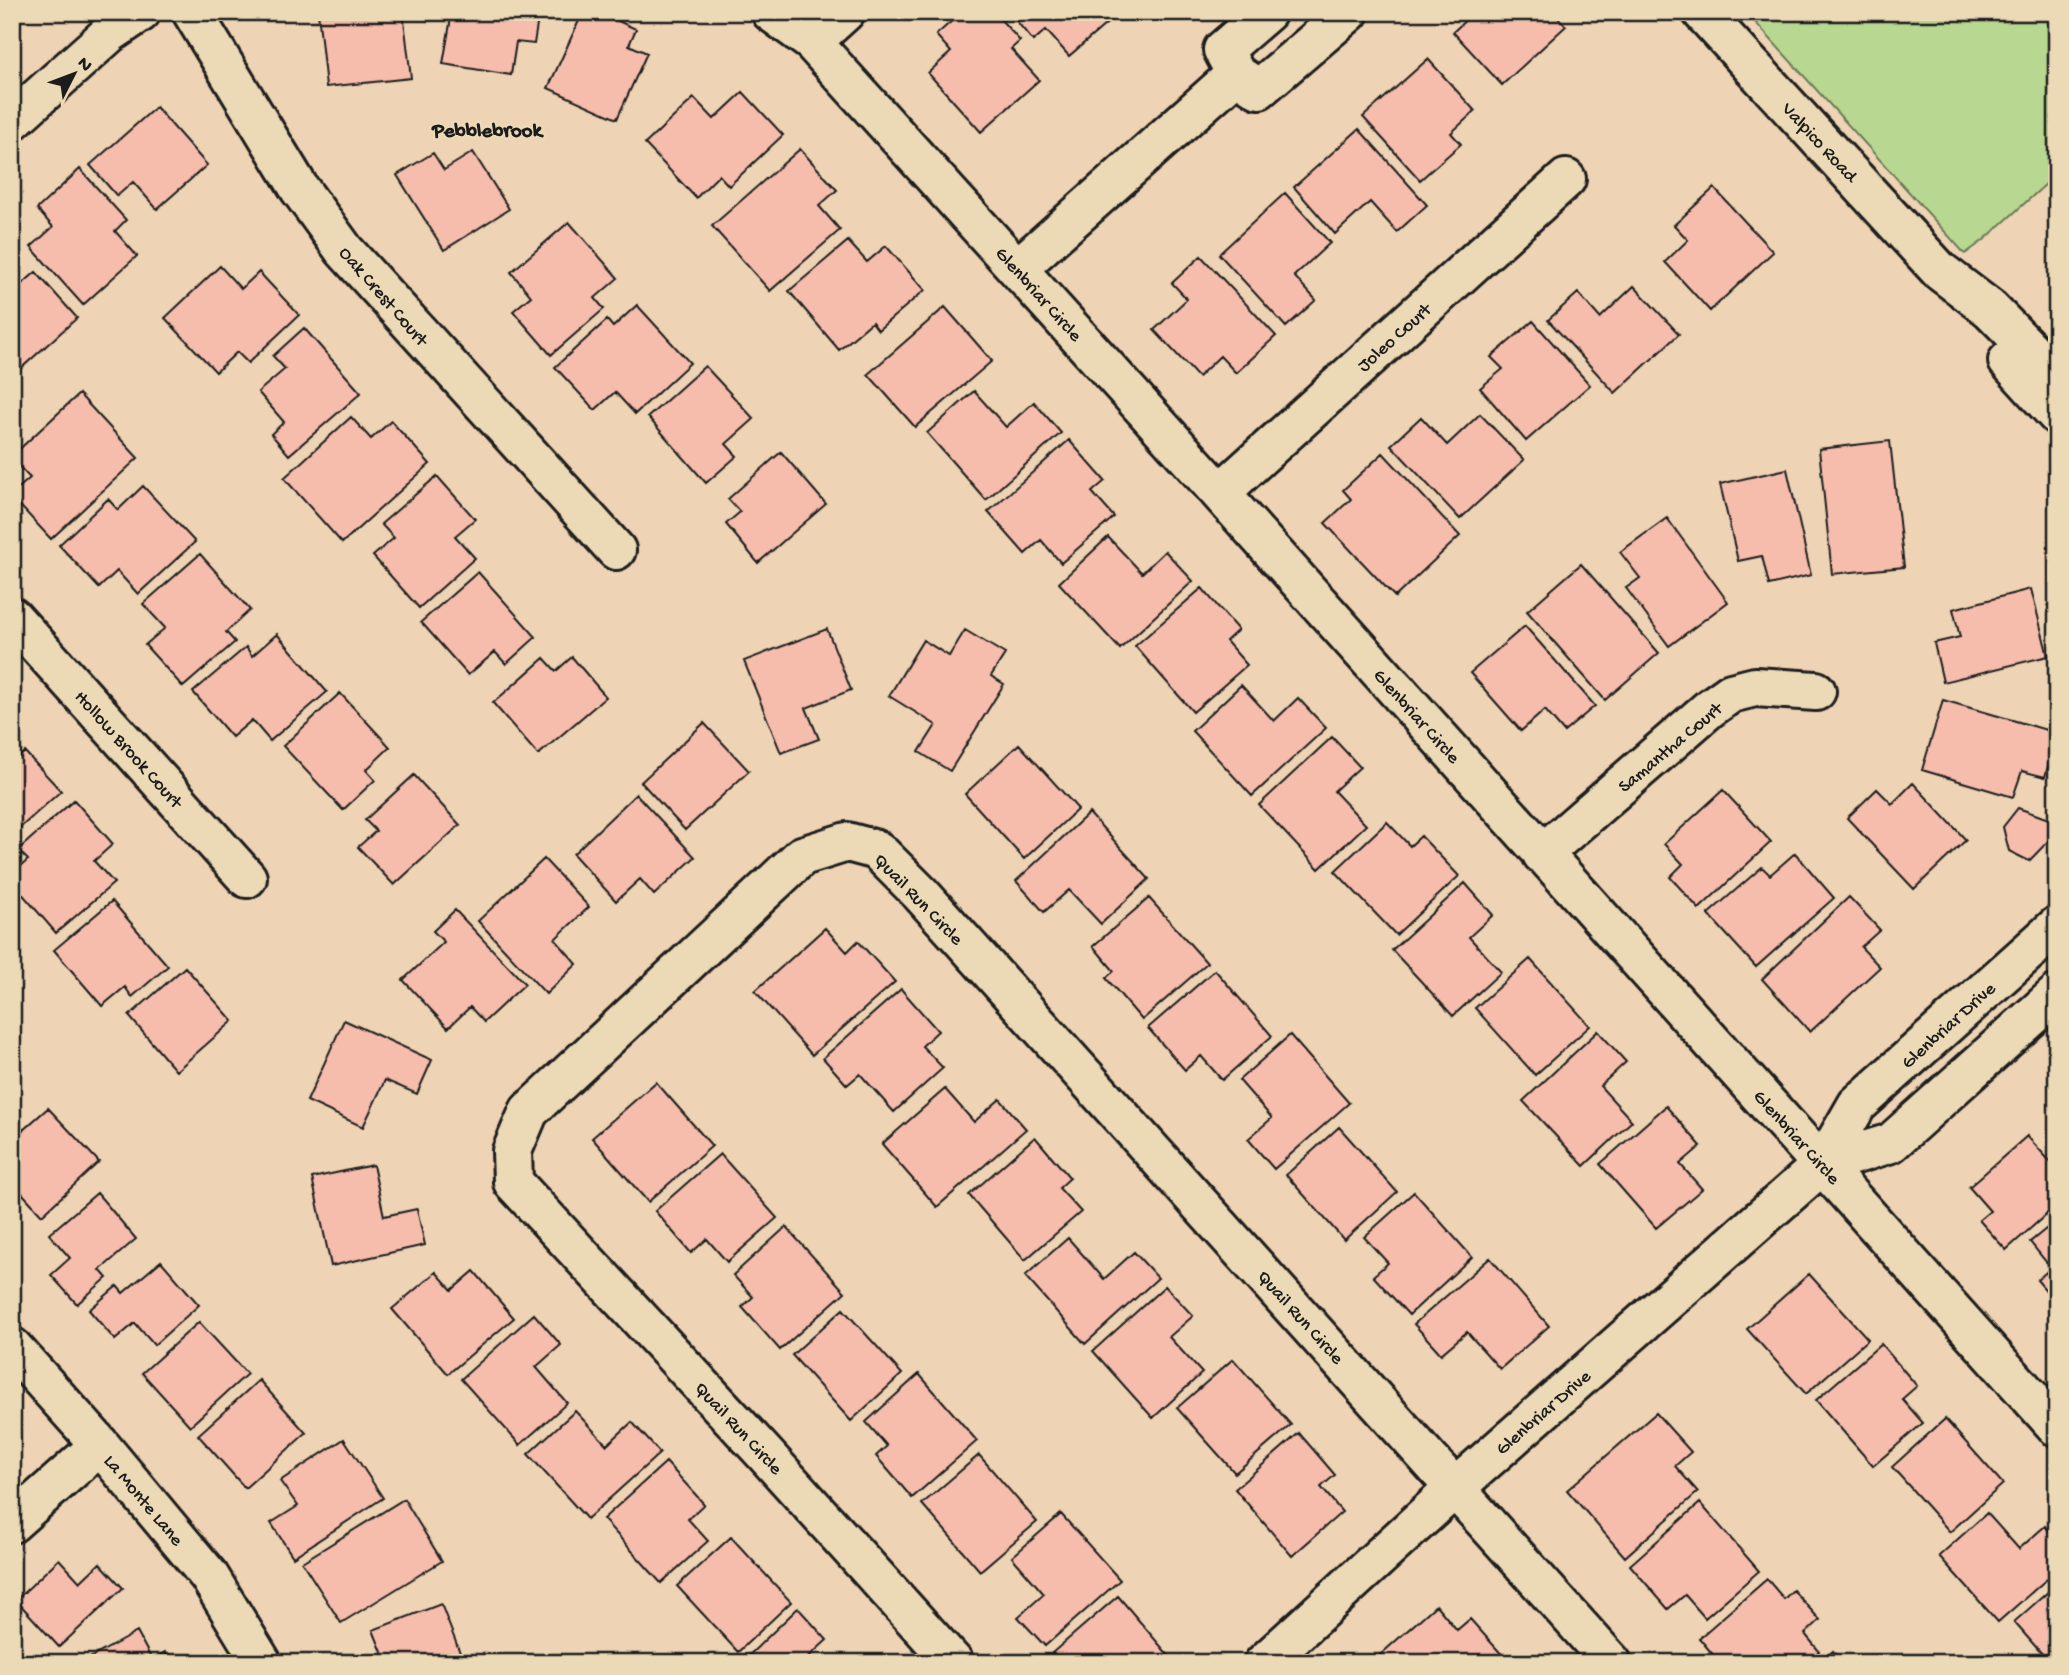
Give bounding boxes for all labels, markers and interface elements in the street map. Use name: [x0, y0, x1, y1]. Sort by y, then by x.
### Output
north arrow: [38, 38, 108, 108]
text: N: [71, 53, 97, 77]
street label: Valpico Road: [1775, 98, 1863, 190]
district label: Pebblebrook: [431, 120, 545, 145]
street label: Oak Crest Court: [333, 243, 433, 354]
street label: Glenbriar Circle: [989, 243, 1086, 347]
street label: Joleo Court: [1354, 298, 1439, 378]
street label: Glenbriar Circle: [1367, 665, 1464, 769]
street label: Hollow Brook Court: [68, 687, 188, 816]
street label: Samantha Court: [1614, 697, 1730, 799]
street label: Quail Run Circle: [868, 850, 967, 951]
street label: Glenbriar Drive: [1897, 978, 2001, 1075]
street label: Glenbriar Circle: [1747, 1086, 1844, 1190]
street label: Quail Run Circle: [1251, 1266, 1348, 1370]
street label: Glenbriar Drive: [1492, 1366, 1597, 1461]
street label: Quail Run Circle: [688, 1378, 787, 1481]
street label: La Monte Lane: [97, 1451, 187, 1552]

